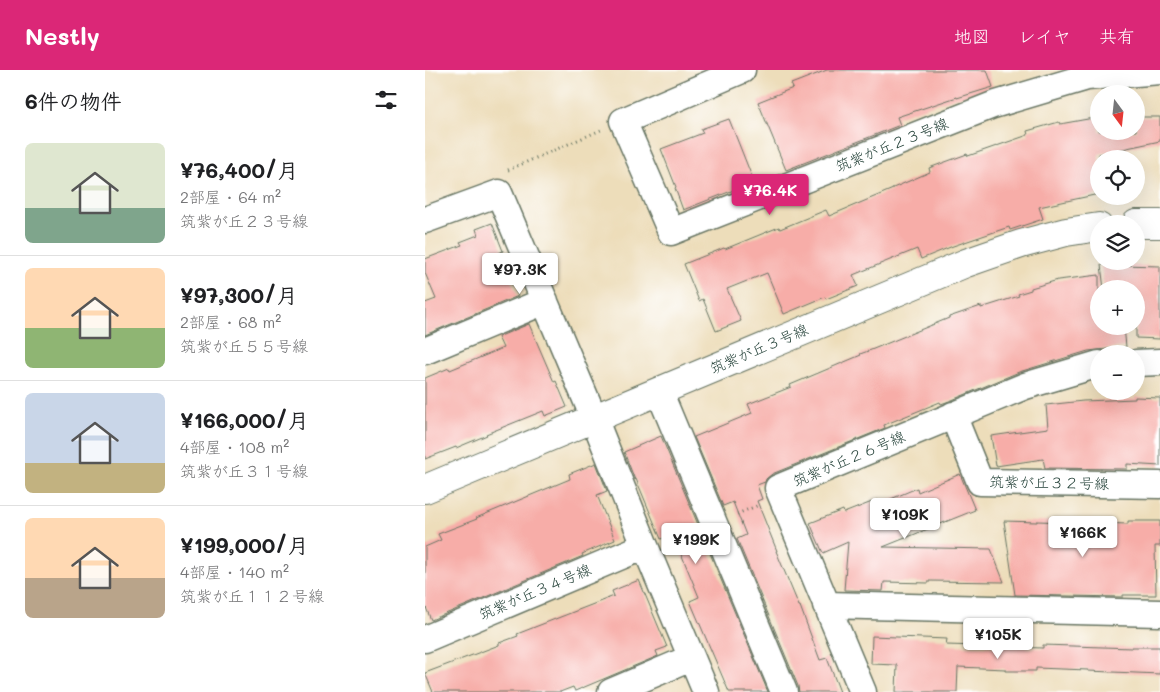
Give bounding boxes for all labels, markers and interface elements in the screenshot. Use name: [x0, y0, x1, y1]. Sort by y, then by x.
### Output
text: Nestly: [25, 20, 100, 51]
text: 地図: [954, 24, 990, 48]
text: レイヤ: [1018, 24, 1071, 48]
text: 共有: [1099, 24, 1135, 48]
north arrow: [1090, 85, 1145, 140]
map controls: [1090, 85, 1145, 400]
icon: filters: [372, 86, 400, 114]
text: 6件の物件: [25, 87, 122, 114]
street label: 筑紫が丘２３号線: [832, 112, 951, 176]
button: locate: [1090, 150, 1145, 205]
text: ¥76,400/月: [180, 156, 298, 183]
icon: home: [65, 163, 125, 223]
pin: ¥76.4K: [729, 174, 811, 216]
text: ¥76.4K: [743, 179, 797, 200]
text: 2部屋 · 64 m²: [180, 186, 281, 207]
text: 筑紫が丘２３号線: [180, 210, 308, 231]
button: layers: [1090, 215, 1145, 270]
pin: ¥97.3K: [479, 252, 561, 295]
text: ¥97.3K: [493, 258, 547, 279]
button: +: [1090, 280, 1145, 335]
text: ¥97,300/月: [180, 281, 297, 308]
icon: home: [65, 288, 125, 348]
text: 2部屋 · 68 m²: [180, 311, 281, 332]
street label: 筑紫が丘３号線: [706, 318, 811, 378]
text: 筑紫が丘５５号線: [180, 335, 308, 356]
button: −: [1090, 345, 1145, 400]
text: ¥166,000/月: [180, 406, 309, 433]
icon: home: [65, 413, 125, 473]
street label: 筑紫が丘２６号線: [789, 425, 908, 491]
text: 4部屋 · 108 m²: [180, 436, 289, 457]
text: 筑紫が丘３１号線: [180, 460, 308, 481]
street label: 筑紫が丘３２号線: [989, 471, 1109, 493]
pin: ¥109K: [870, 498, 940, 540]
text: ¥109K: [881, 503, 929, 524]
pin: ¥166K: [1048, 516, 1118, 558]
text: ¥166K: [1059, 521, 1107, 542]
pin: ¥199K: [661, 522, 731, 565]
text: ¥199K: [672, 528, 720, 549]
text: ¥199,000/月: [180, 531, 309, 558]
icon: home: [65, 538, 125, 598]
street label: 筑紫が丘３４号線: [475, 558, 594, 624]
text: 4部屋 · 140 m²: [180, 561, 289, 582]
text: 筑紫が丘１１２号線: [180, 585, 324, 606]
pin: ¥105K: [963, 618, 1033, 660]
text: ¥105K: [974, 623, 1022, 644]

